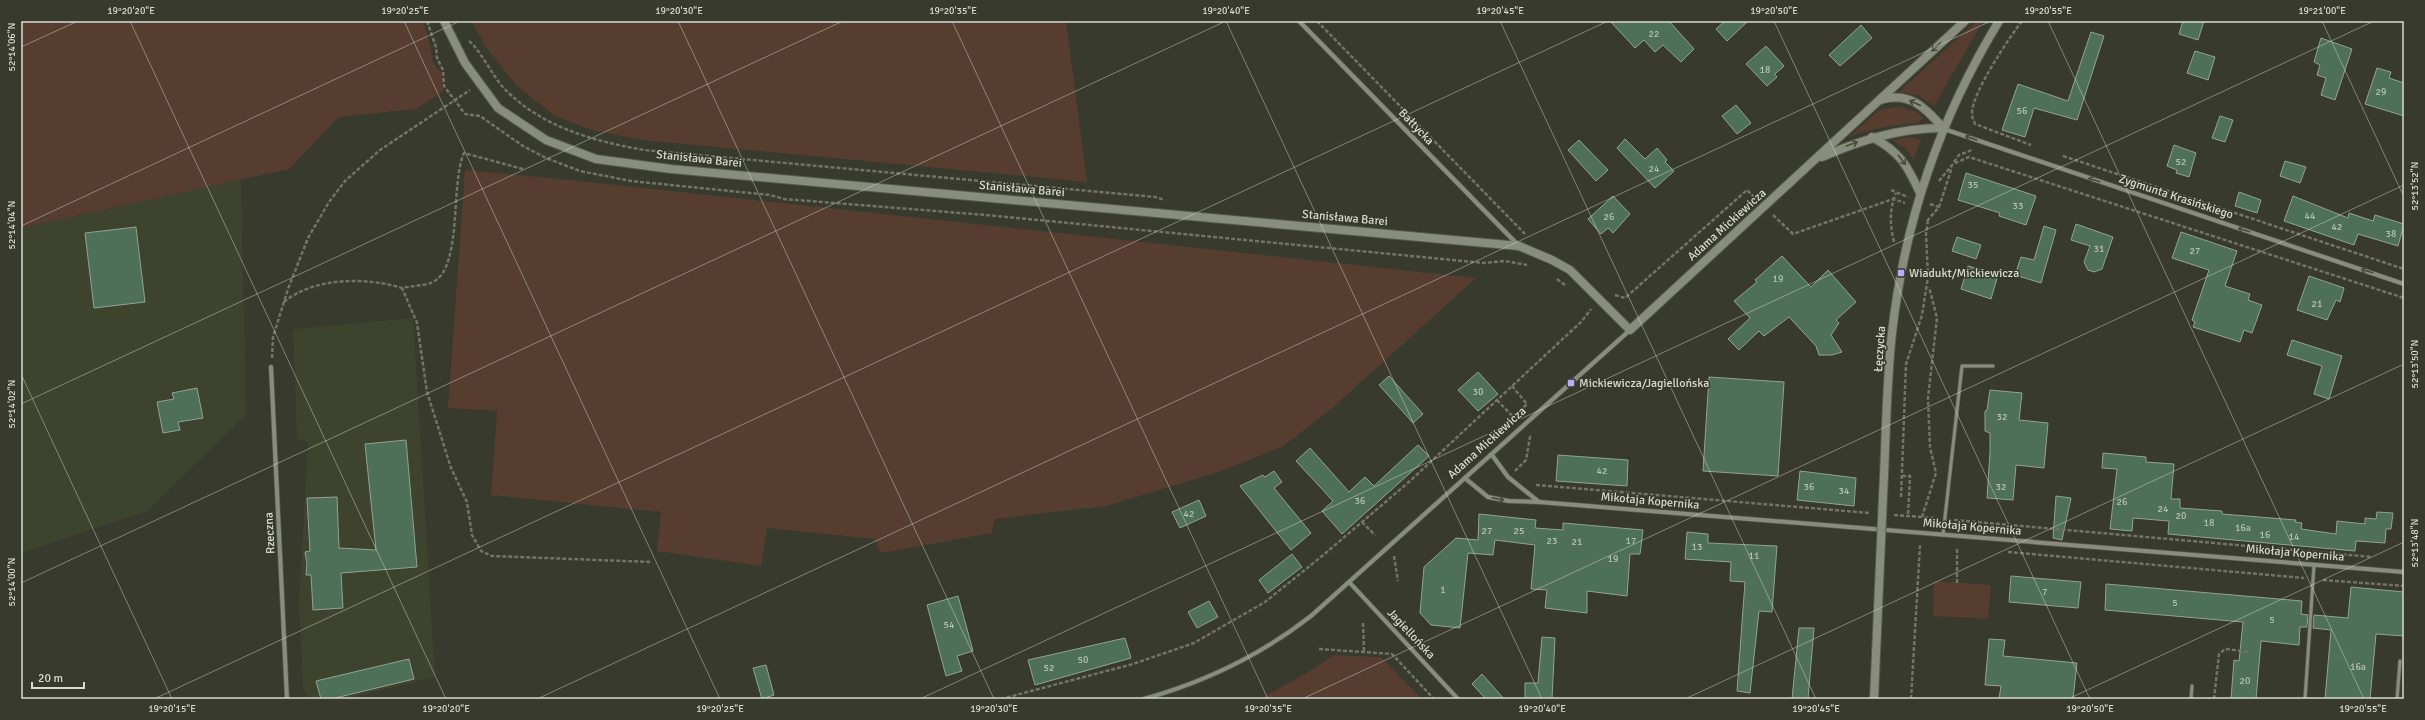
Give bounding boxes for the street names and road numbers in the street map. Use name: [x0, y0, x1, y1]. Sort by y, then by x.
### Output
street label: Bałtycka: [1395, 106, 1437, 148]
street label: Stanisława Barei: [655, 147, 743, 171]
street label: Zygmunta Krasińskiego: [2117, 171, 2235, 223]
street label: Stanisława Barei: [978, 178, 1066, 200]
street label: Adama Mickiewicza: [1685, 186, 1769, 264]
street label: Stanisława Barei: [1301, 207, 1389, 229]
street label: Łęczycka: [1871, 325, 1889, 373]
street label: Adama Mickiewicza: [1445, 404, 1529, 482]
street label: Mikołaja Kopernika: [1600, 489, 1700, 513]
street label: Rzeczna: [261, 512, 279, 554]
street label: Mikołaja Kopernika: [1922, 515, 2022, 539]
street label: Mikołaja Kopernika: [2245, 541, 2345, 565]
street label: Jagiellońska: [1384, 606, 1438, 662]

